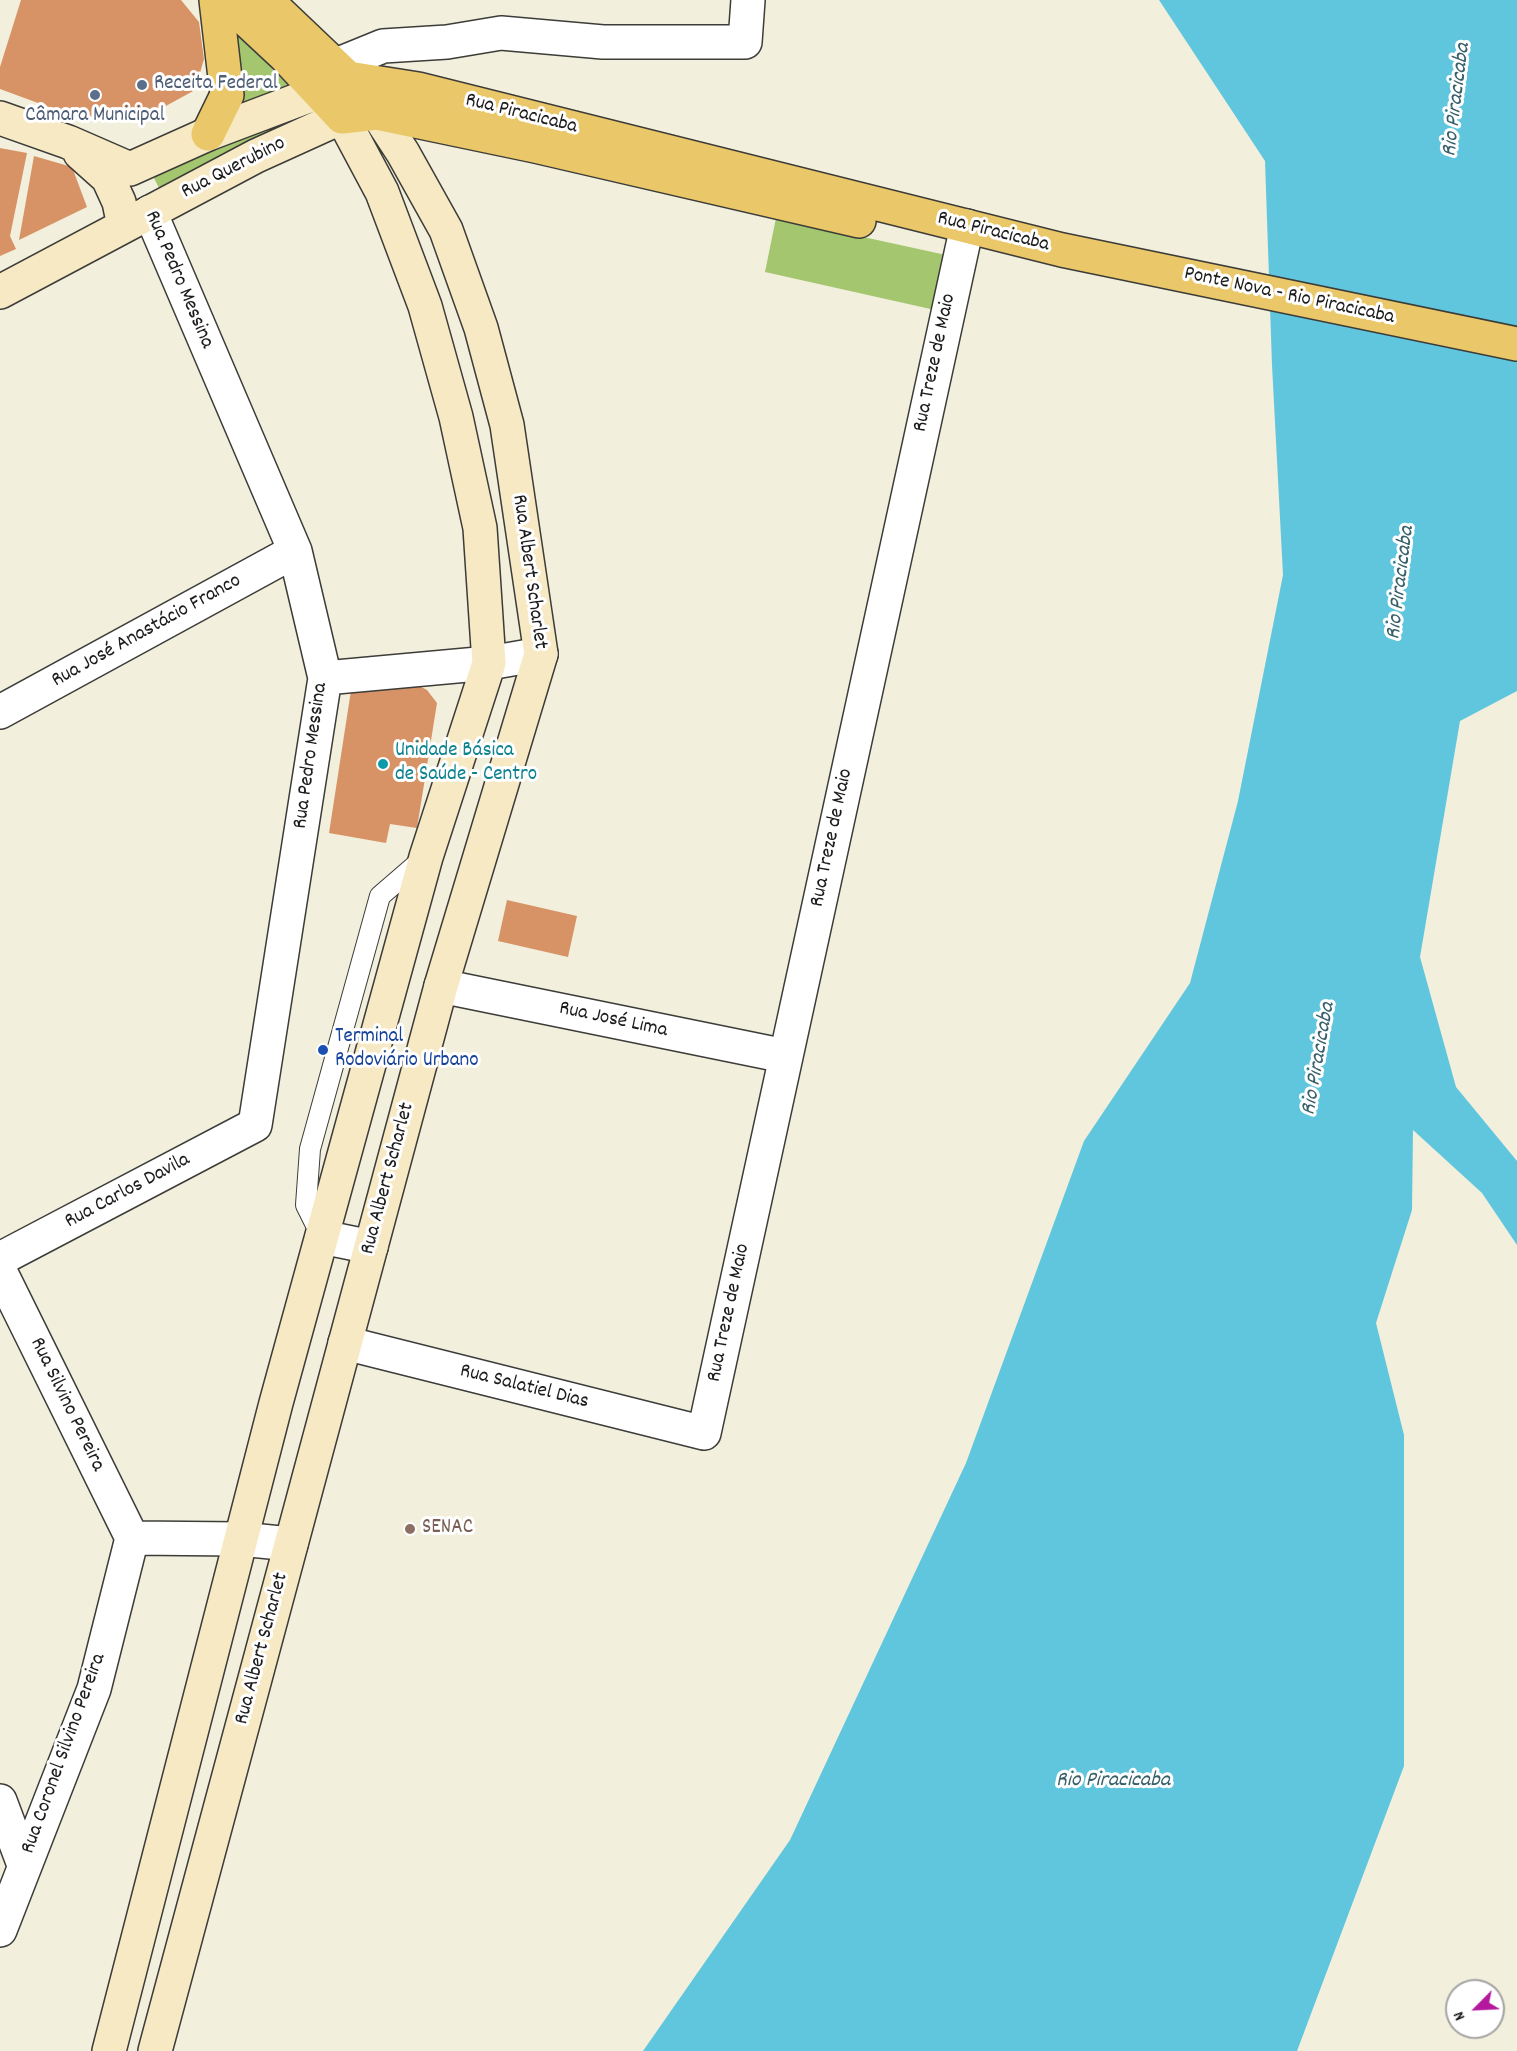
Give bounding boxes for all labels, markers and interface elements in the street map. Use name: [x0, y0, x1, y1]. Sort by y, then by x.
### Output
water label: Rio Piracicaba: [1438, 42, 1478, 158]
place label: Receita Federal: [154, 72, 278, 98]
marker: Receita Federal: [135, 78, 149, 92]
marker: Câmara Municipal: [88, 88, 102, 102]
street label: Rua Piracicaba: [462, 89, 580, 141]
place label: Câmara Municipal: [25, 104, 165, 130]
street label: Rua Querubino: [178, 132, 290, 206]
street label: Rua Pedro Messina: [138, 207, 218, 353]
street label: Rua Piracicaba: [934, 207, 1052, 259]
street label: Ponte Nova - Rio Piracicaba: [1182, 262, 1396, 332]
street label: Rua Treze de Maio: [909, 292, 963, 434]
street label: Rua Albert Scharlet: [505, 493, 551, 651]
water label: Rio Piracicaba: [1382, 525, 1422, 641]
street label: Rua José Anastácio Franco: [48, 569, 246, 695]
street label: Rua Pedro Messina: [289, 681, 335, 831]
place label: Unidade Básica de Saúde - Centro: [395, 739, 537, 789]
marker: Unidade Básica de Saúde - Centro: [376, 757, 390, 771]
street label: Rua Treze de Maio: [806, 767, 860, 909]
street label: Rua José Lima: [556, 997, 670, 1045]
water label: Rio Piracicaba: [1297, 1001, 1343, 1117]
place label: Terminal Rodoviário Urbano: [335, 1025, 479, 1075]
marker: Terminal Rodoviário Urbano: [316, 1043, 330, 1057]
street label: Rua Albert Scharlet: [357, 1100, 421, 1258]
street label: Rua Carlos Davila: [61, 1148, 195, 1236]
street label: Rua Treze de Maio: [703, 1242, 757, 1384]
street label: Rua Silvino Pereira: [23, 1334, 109, 1476]
street label: Rua Salatiel Dias: [457, 1360, 591, 1416]
place label: SENAC: [422, 1516, 473, 1542]
marker: SENAC: [403, 1522, 417, 1536]
street label: Rua Albert Scharlet: [231, 1570, 295, 1728]
street label: Rua Coronel Silvino Pereira: [17, 1650, 113, 1858]
water label: Rio Piracicaba: [1056, 1769, 1170, 1795]
north arrow: [1445, 1979, 1505, 2039]
text: N: [1448, 2007, 1472, 2024]

